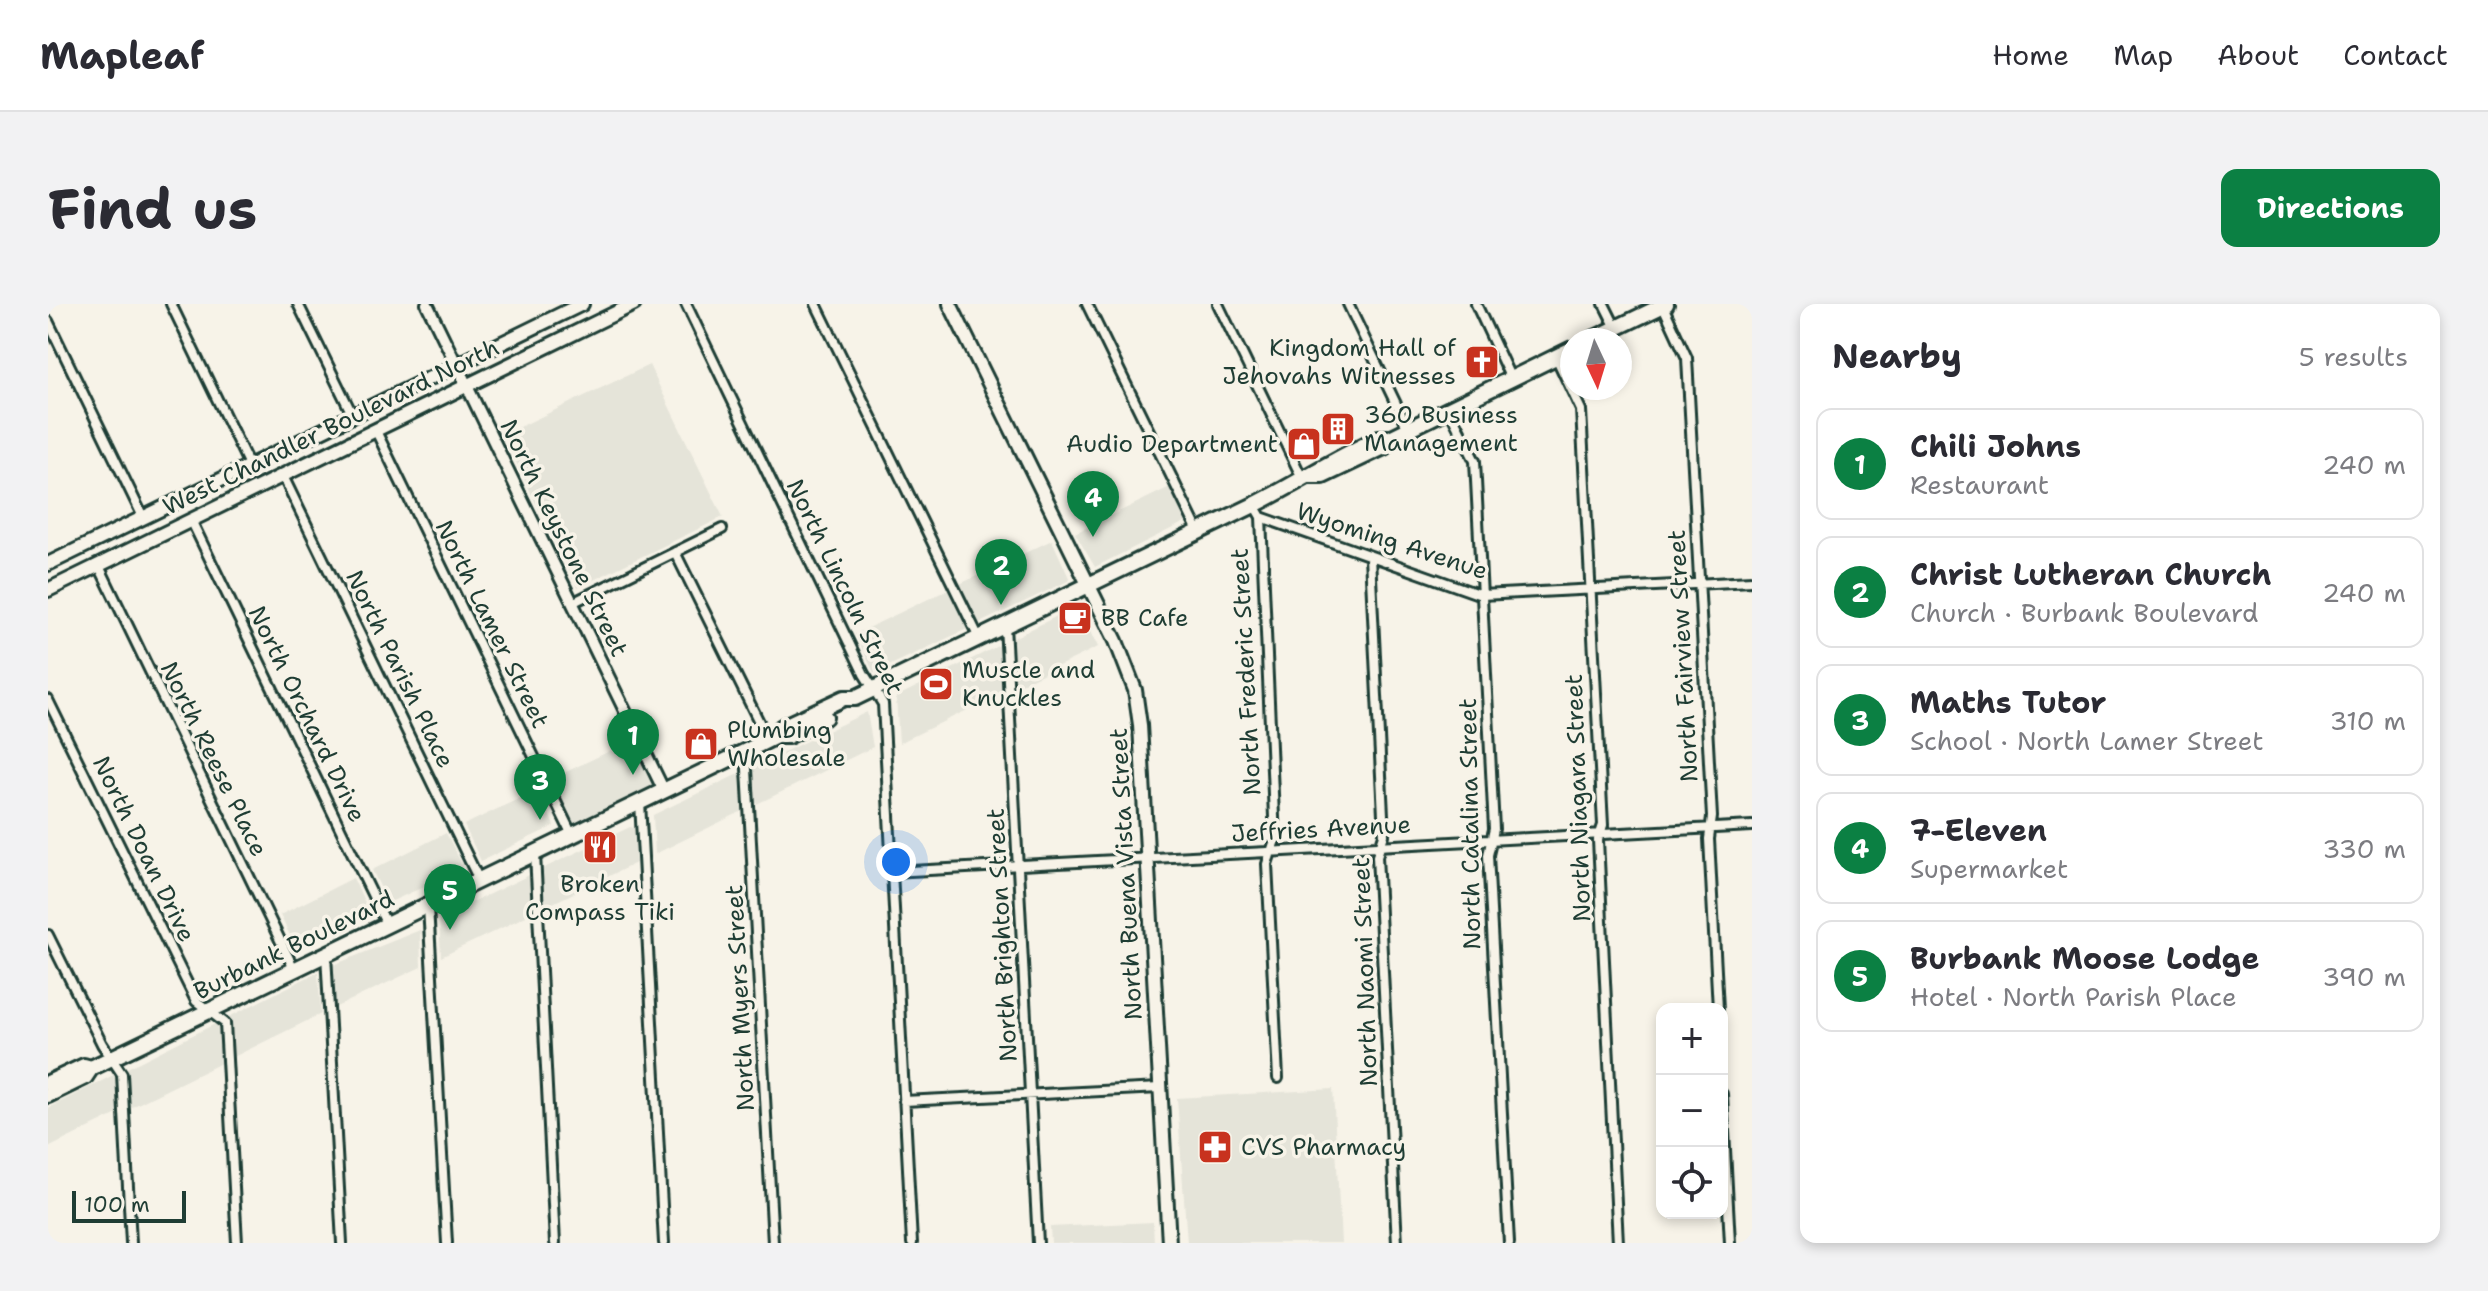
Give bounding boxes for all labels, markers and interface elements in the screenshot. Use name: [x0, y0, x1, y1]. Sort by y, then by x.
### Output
text: Mapleaf: [40, 30, 205, 81]
text: Home: [1992, 36, 2069, 74]
text: Map: [2113, 36, 2173, 74]
text: About: [2217, 36, 2299, 74]
text: Contact: [2343, 36, 2448, 74]
button: Directions: [2221, 169, 2440, 247]
text: Find us: [48, 171, 257, 246]
north arrow: [1560, 328, 1632, 400]
street label: West Chandler Boulevard North: [158, 331, 504, 523]
place label: Kingdom Hall of Jehovahs Witnesses: [1222, 332, 1457, 392]
text: Nearby: [1832, 333, 1962, 379]
text: 5 results: [2299, 339, 2408, 374]
church icon: Kingdom Hall of Jehovahs Witnesses: [1463, 343, 1501, 381]
place label: 360 Business Management: [1364, 399, 1518, 459]
building icon: 360 Business Management: [1319, 410, 1357, 448]
street label: North Keystone Street: [493, 414, 635, 662]
shop icon: Audio Department: [1285, 425, 1323, 463]
text: Chili Johns: [1910, 426, 2081, 467]
place label: Audio Department: [1066, 428, 1278, 460]
text: 1: [1854, 447, 1866, 482]
text: 240 m: [2322, 447, 2406, 482]
text: Restaurant: [1910, 467, 2049, 502]
pin: 4: [1067, 471, 1119, 537]
street label: North Lincoln Street: [779, 474, 911, 700]
street label: Wyoming Avenue: [1292, 495, 1492, 587]
street label: North Lamer Street: [428, 515, 556, 733]
street label: North Fairview Street: [1660, 529, 1706, 783]
pin: 2: [975, 539, 1027, 605]
street label: North Frederic Street: [1224, 547, 1268, 797]
text: Christ Lutheran Church: [1910, 554, 2272, 595]
street label: North Parish Place: [338, 565, 462, 773]
text: 2: [1851, 575, 1869, 610]
text: 240 m: [2322, 575, 2406, 610]
text: Church · Burbank Boulevard: [1910, 595, 2259, 630]
cafe icon: BB Cafe: [1056, 599, 1094, 637]
street label: North Orchard Drive: [241, 601, 373, 827]
place label: BB Cafe: [1101, 602, 1189, 634]
place label: Muscle and Knuckles: [962, 654, 1095, 714]
street label: North Reese Place: [153, 656, 275, 862]
sports icon: Muscle and Knuckles: [917, 665, 955, 703]
street label: North Niagara Street: [1558, 673, 1598, 923]
text: Maths Tutor: [1910, 682, 2106, 723]
street label: North Catalina Street: [1452, 698, 1488, 950]
text: 3: [1851, 703, 1869, 738]
text: 310 m: [2330, 703, 2406, 738]
pin: 1: [607, 709, 659, 775]
place label: Plumbing Wholesale: [727, 714, 846, 774]
text: School · North Lamer Street: [1910, 723, 2264, 758]
shop icon: Plumbing Wholesale: [682, 725, 720, 763]
street label: North Buena Vista Street: [1102, 727, 1150, 1021]
street label: North Doan Drive: [85, 751, 203, 947]
pin: 3: [514, 754, 566, 820]
street label: North Brighton Street: [979, 807, 1025, 1063]
street label: Jeffries Avenue: [1230, 808, 1412, 850]
text: 7-Eleven: [1910, 810, 2047, 851]
restaurant icon: Broken Compass Tiki: [581, 828, 619, 866]
text: 4: [1851, 831, 1869, 866]
text: 330 m: [2322, 831, 2406, 866]
your location: [876, 842, 916, 882]
text: Supermarket: [1910, 851, 2068, 886]
street label: North Naomi Street: [1345, 857, 1385, 1087]
pin: 5: [424, 864, 476, 930]
place label: Broken Compass Tiki: [525, 868, 675, 928]
street label: Burbank Boulevard: [188, 883, 400, 1007]
street label: North Myers Street: [718, 884, 762, 1112]
text: Burbank Moose Lodge: [1910, 938, 2259, 979]
text: 5: [1852, 959, 1868, 994]
text: 390 m: [2322, 959, 2406, 994]
text: Hotel · North Parish Place: [1910, 979, 2237, 1014]
map controls: [1656, 1003, 1728, 1219]
button: +: [1656, 1003, 1728, 1075]
button: −: [1656, 1075, 1728, 1147]
pharmacy icon: CVS Pharmacy: [1196, 1128, 1234, 1166]
place label: CVS Pharmacy: [1241, 1131, 1406, 1163]
button: locate: [1656, 1147, 1728, 1219]
scale bar: [72, 1187, 186, 1223]
text: 100 m: [84, 1190, 150, 1219]

